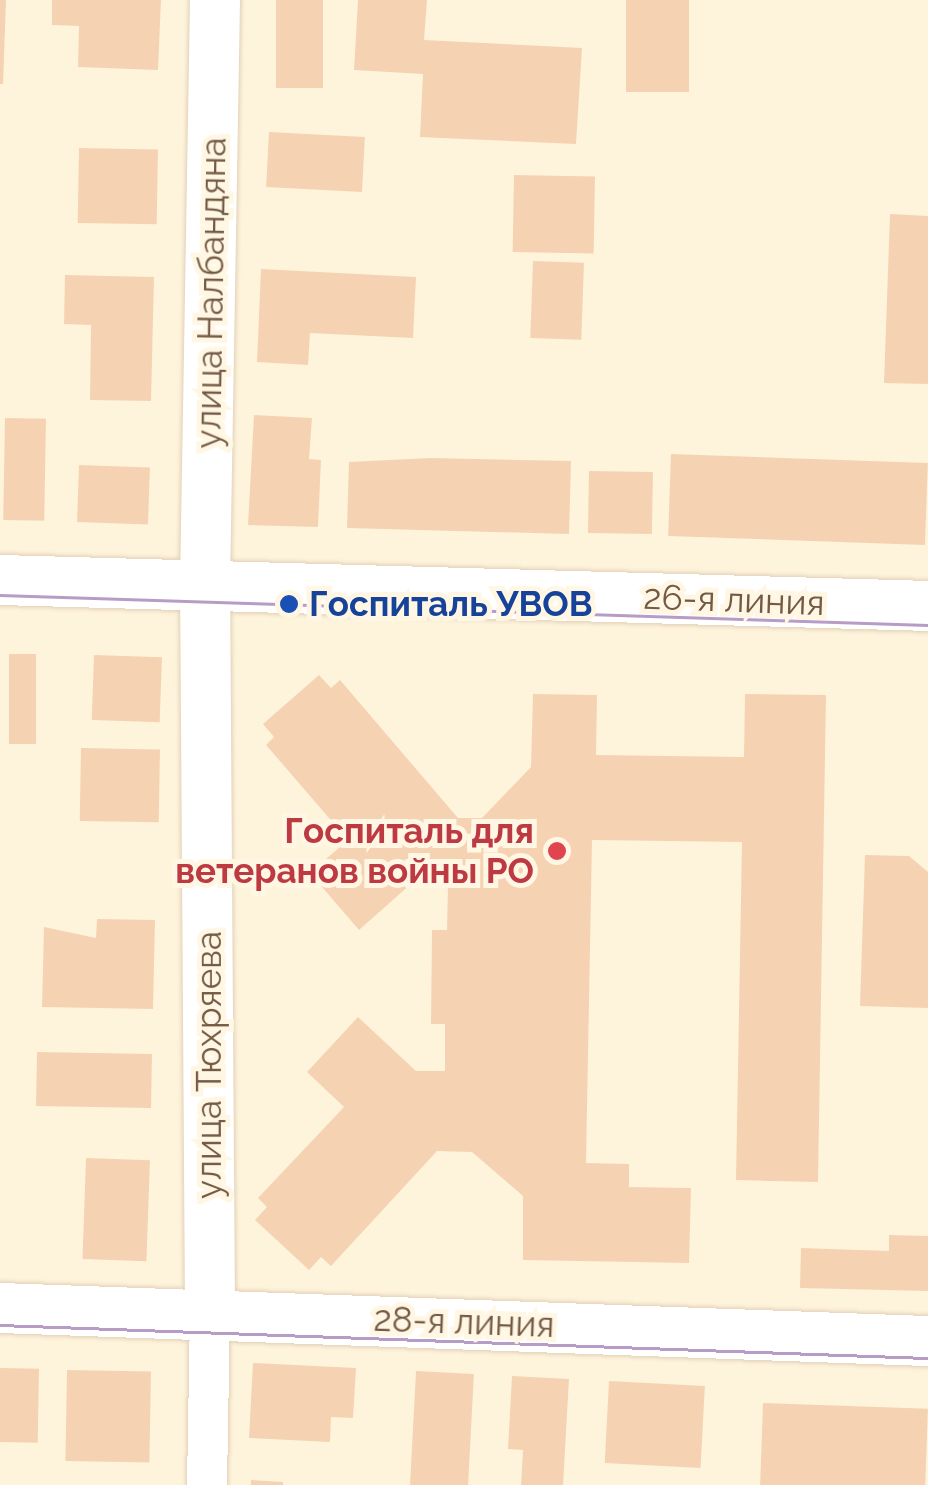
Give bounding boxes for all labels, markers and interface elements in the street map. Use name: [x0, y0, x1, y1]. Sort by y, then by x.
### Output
street label: улица Налбандяна: [187, 137, 235, 449]
street label: 26-я линия: [643, 576, 825, 624]
place label: Госпиталь УВОВ: [309, 583, 593, 625]
marker: Госпиталь УВОВ: [278, 593, 300, 615]
place label: Госпиталь для ветеранов войны РО: [175, 810, 534, 892]
marker: Госпиталь для ветеранов войны РО: [544, 838, 570, 864]
street label: улица Тюхряева: [188, 930, 230, 1200]
street label: 28-я линия: [373, 1298, 555, 1346]

